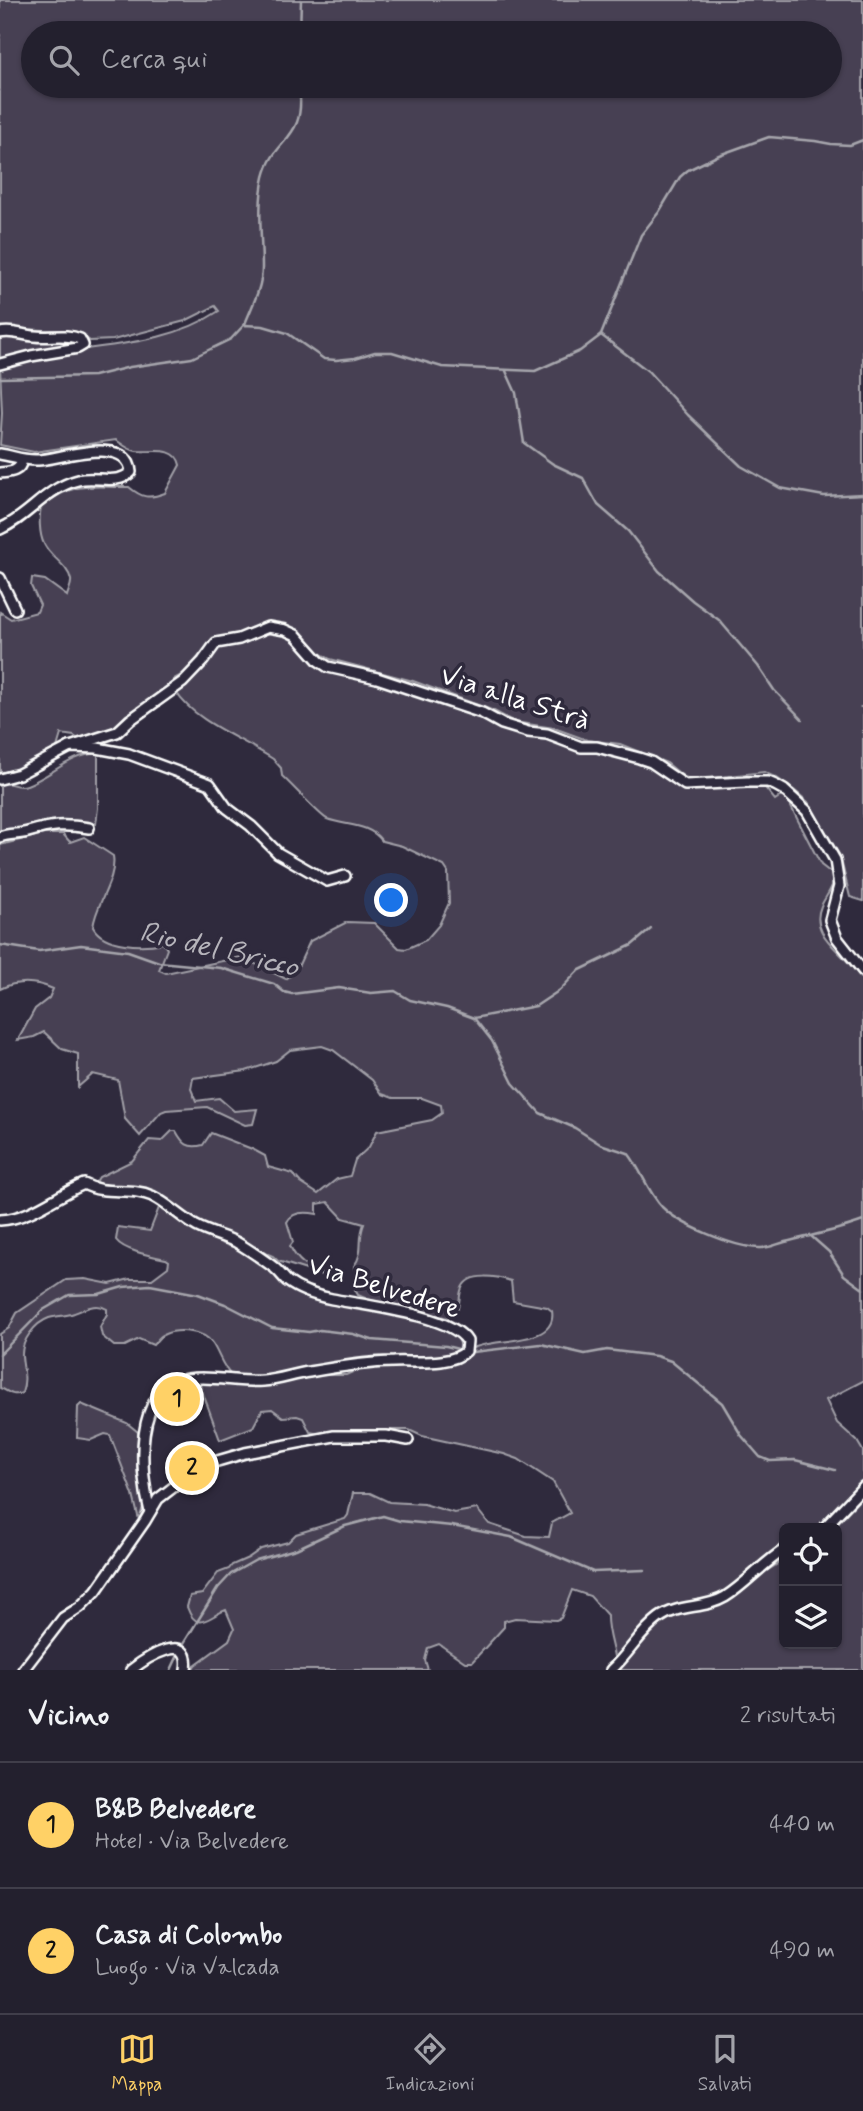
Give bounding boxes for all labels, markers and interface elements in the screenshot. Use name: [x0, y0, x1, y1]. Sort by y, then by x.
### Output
search box: [21, 21, 842, 98]
icon: search: [45, 41, 83, 79]
text: Cerca qui: [101, 43, 207, 77]
street label: Via alla Strà: [435, 657, 595, 741]
your location: [374, 883, 408, 917]
water label: Rio del Bricco: [136, 913, 303, 987]
street label: Via Belvedere: [303, 1247, 465, 1329]
pin: 1: [154, 1373, 200, 1425]
pin: 2: [169, 1442, 215, 1494]
map controls: [779, 1523, 842, 1649]
button: locate: [779, 1523, 842, 1586]
button: layers: [779, 1586, 842, 1649]
text: Vicino: [28, 1696, 109, 1735]
text: 2 risultati: [740, 1701, 835, 1731]
text: B&B Belvedere: [95, 1793, 256, 1827]
text: 1: [46, 1810, 56, 1840]
text: 440 m: [769, 1810, 835, 1840]
text: Hotel · Via Belvedere: [95, 1827, 289, 1857]
text: Casa di Colombo: [95, 1919, 282, 1953]
text: 2: [45, 1936, 57, 1966]
text: 490 m: [770, 1936, 835, 1966]
text: Luogo · Via Valcada: [95, 1953, 280, 1983]
tab: Mappa: [112, 2030, 162, 2097]
tab: Indicazioni: [386, 2030, 475, 2097]
tab: Salvati: [698, 2030, 751, 2097]

